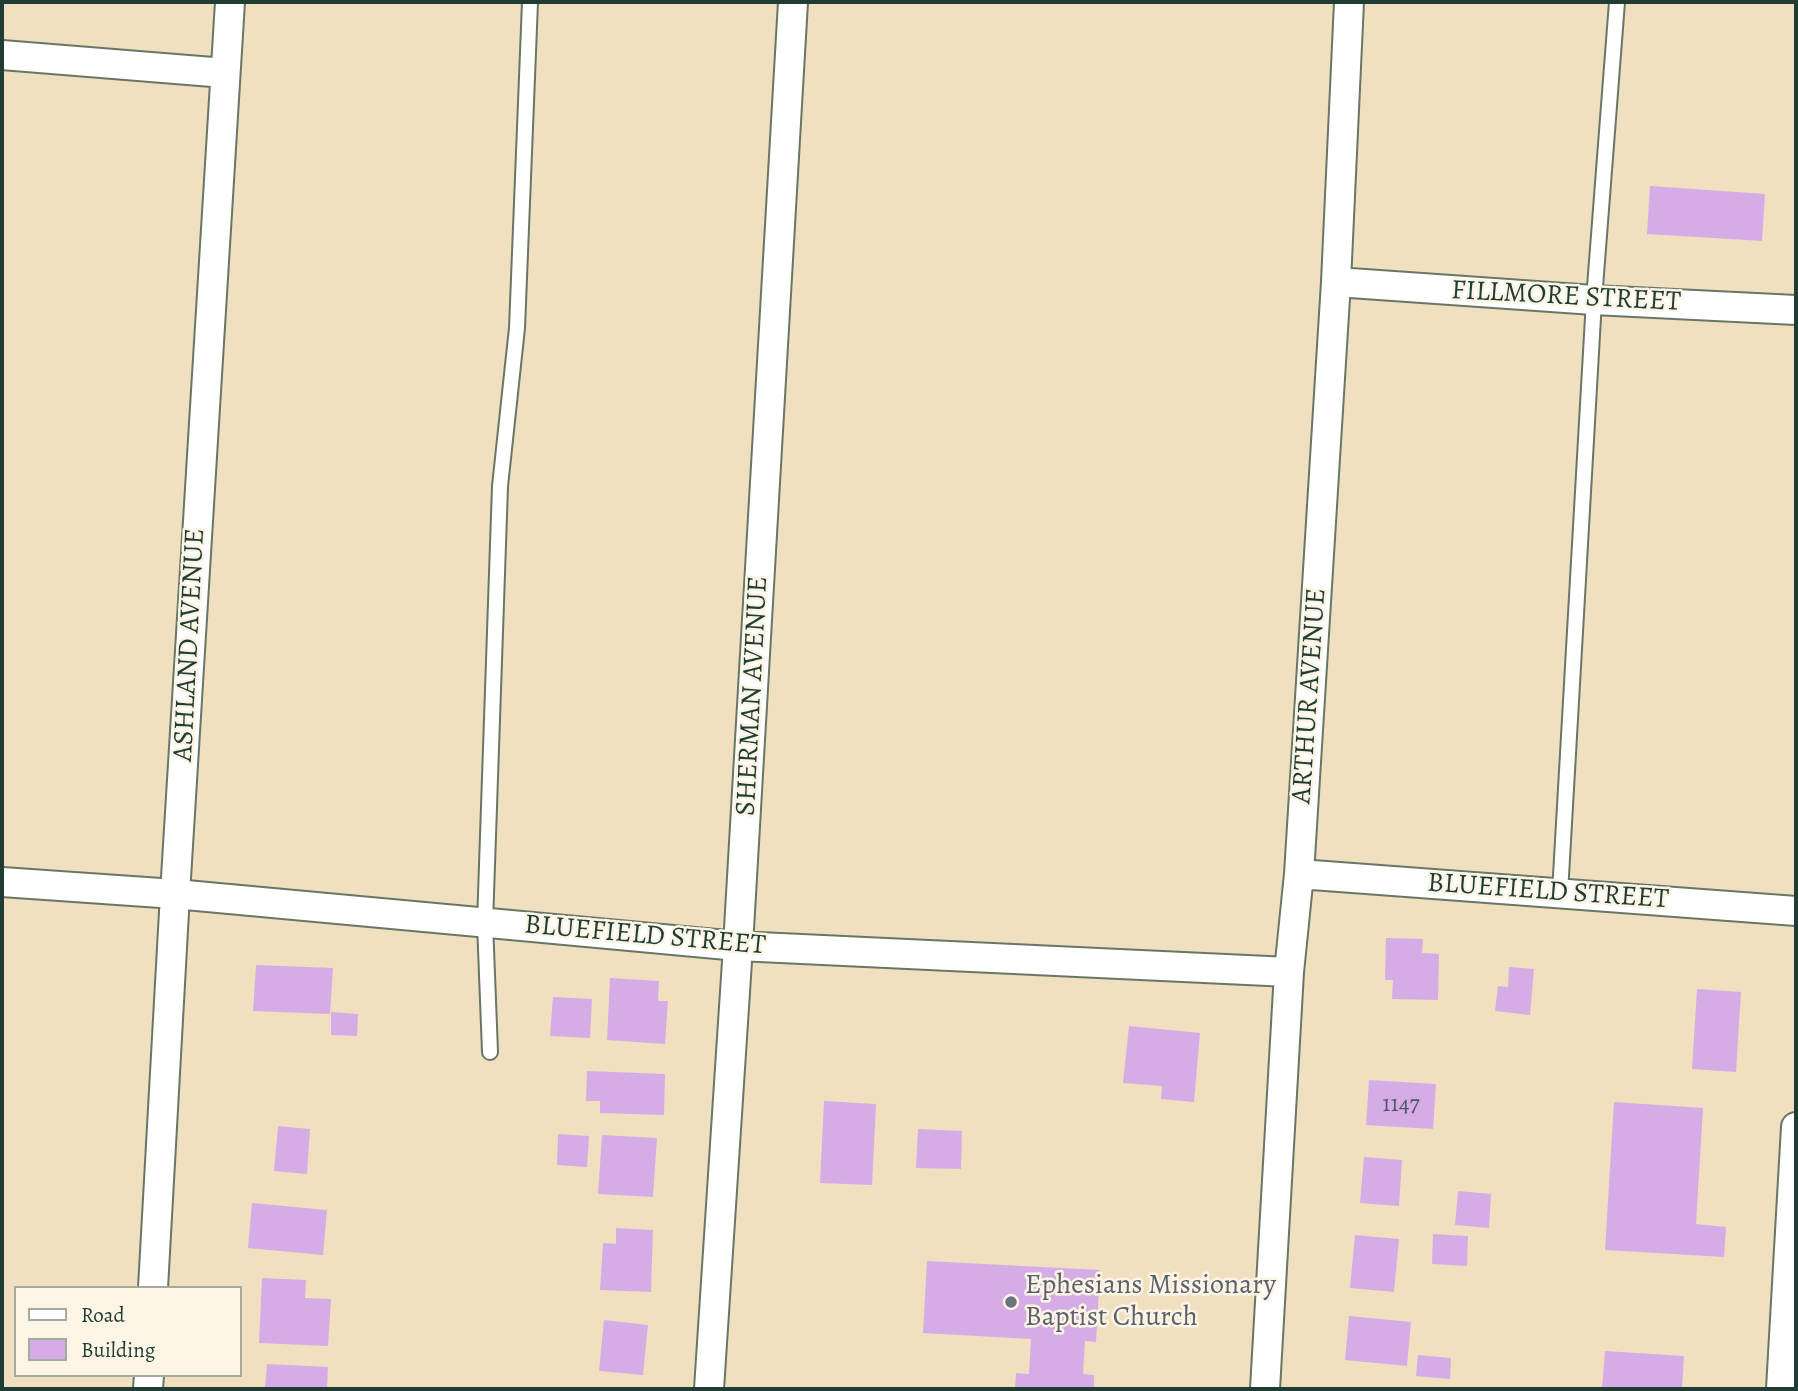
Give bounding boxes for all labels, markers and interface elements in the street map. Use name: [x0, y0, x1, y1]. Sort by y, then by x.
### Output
street label: FILLMORE STREET: [1450, 274, 1682, 320]
street label: ASHLAND AVENUE: [167, 528, 213, 762]
street label: SHERMAN AVENUE: [730, 575, 776, 817]
street label: ARTHUR AVENUE: [1286, 587, 1334, 805]
street label: BLUEFIELD STREET: [1426, 867, 1670, 917]
street label: BLUEFIELD STREET: [523, 909, 767, 963]
house number: 1147: [1382, 1091, 1420, 1119]
place label: Ephesians Missionary Baptist Church: [1025, 1269, 1276, 1335]
legend: [14, 1286, 242, 1377]
marker: Ephesians Missionary Baptist Church: [1003, 1294, 1019, 1310]
text: Road: [81, 1301, 125, 1329]
text: Building: [81, 1336, 155, 1364]

